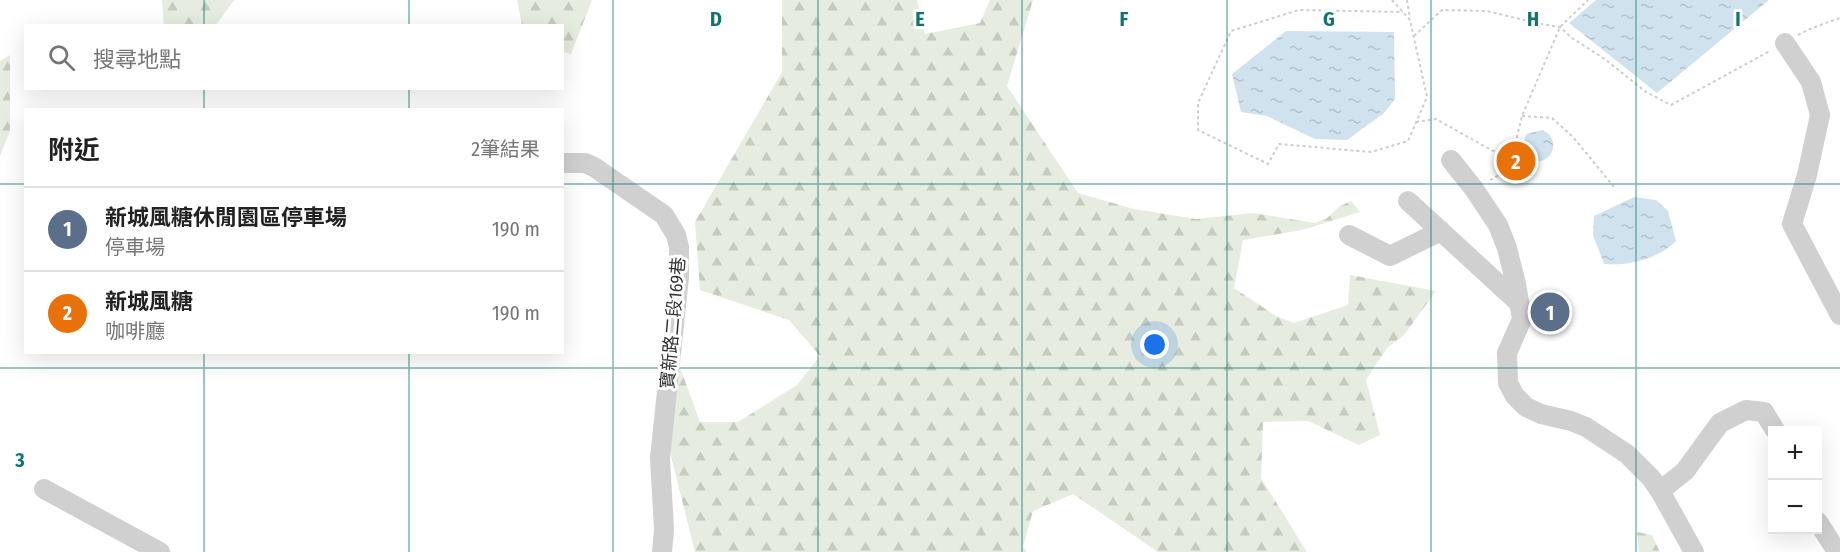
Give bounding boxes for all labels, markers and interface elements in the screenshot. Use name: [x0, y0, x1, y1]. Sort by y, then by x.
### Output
text: D: [710, 7, 722, 31]
text: E: [915, 7, 925, 31]
text: F: [1120, 7, 1129, 31]
text: G: [1323, 7, 1335, 31]
text: H: [1527, 7, 1539, 31]
text: I: [1735, 7, 1741, 31]
search box: [24, 24, 564, 90]
icon: search: [45, 41, 78, 74]
text: 搜尋地點: [93, 46, 181, 73]
text: 附近: [48, 135, 100, 166]
text: 2筆結果: [471, 137, 540, 161]
pin: 2: [1496, 138, 1536, 184]
text: 新城風糖休閒園區停車場: [105, 204, 347, 231]
text: 1: [63, 217, 72, 241]
text: 190 m: [492, 217, 540, 241]
text: 停車場: [105, 235, 165, 259]
street label: 寶新路二段169巷: [656, 256, 690, 390]
text: 新城風糖: [105, 288, 193, 315]
pin: 1: [1530, 290, 1570, 334]
text: 2: [63, 301, 72, 325]
text: 190 m: [492, 301, 540, 325]
text: 咖啡廳: [105, 319, 165, 343]
your location: [1140, 330, 1169, 359]
map controls: [1768, 426, 1822, 534]
button: +: [1768, 426, 1822, 480]
text: 3: [14, 448, 25, 472]
button: −: [1768, 480, 1822, 534]

